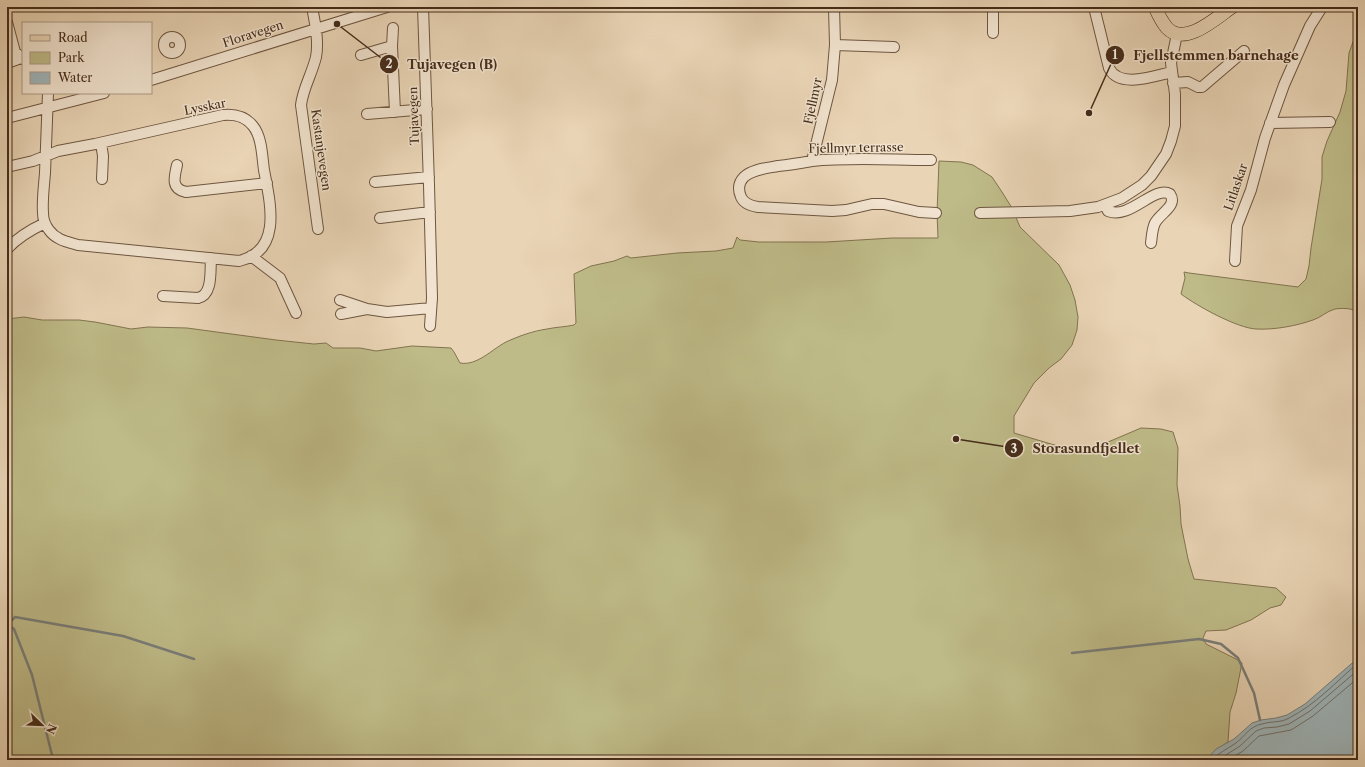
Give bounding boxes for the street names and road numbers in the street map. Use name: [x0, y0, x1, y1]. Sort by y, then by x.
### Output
street label: Floravegen: [221, 16, 286, 50]
street label: Fjellmyr: [800, 76, 825, 126]
street label: Tujavegen: [405, 86, 422, 146]
street label: Lysskar: [183, 95, 227, 118]
street label: Kastanjevegen: [308, 108, 335, 192]
street label: Fjellmyr terrasse: [808, 139, 904, 156]
street label: Litlaskar: [1220, 161, 1251, 212]

